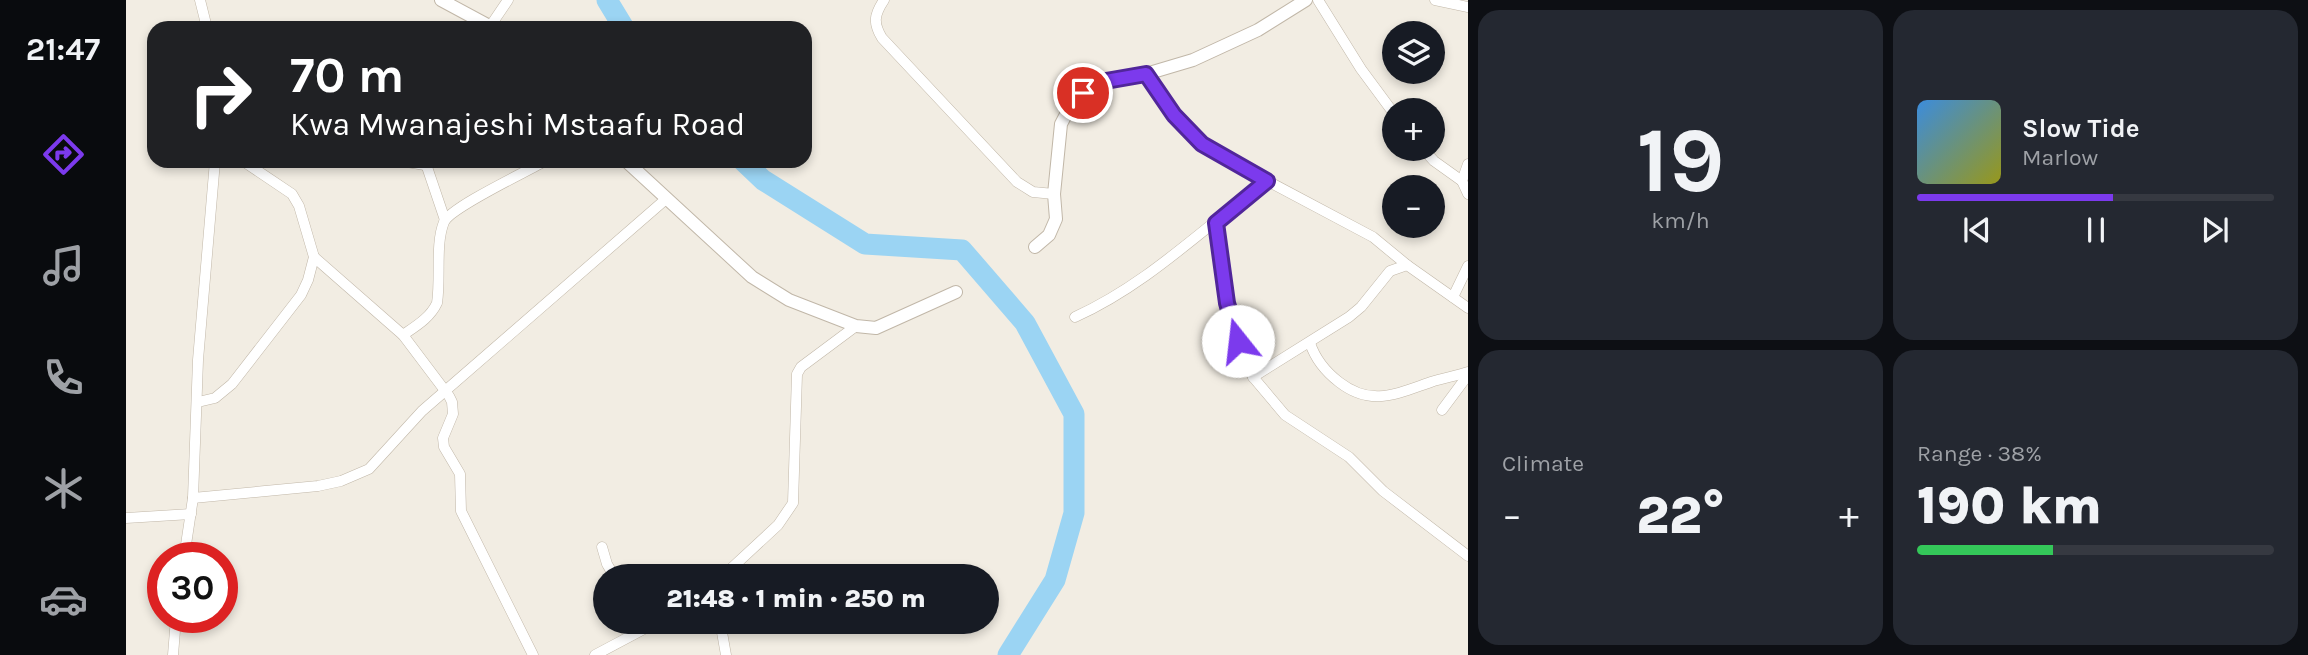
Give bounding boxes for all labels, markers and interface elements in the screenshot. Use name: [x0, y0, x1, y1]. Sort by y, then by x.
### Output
map controls: [1382, 21, 1445, 238]
button: layers: [1382, 21, 1445, 84]
text: 21:47: [26, 31, 100, 68]
text: 70 m: [290, 47, 404, 104]
icon: right: [175, 49, 266, 140]
pin: [1053, 63, 1113, 123]
icon: arrive: [1064, 74, 1102, 112]
button: +: [1382, 98, 1445, 161]
text: Kwa Mwanajeshi Mstaafu Road: [290, 106, 745, 143]
text: 19: [1637, 108, 1724, 214]
text: Slow Tide: [2022, 113, 2140, 144]
icon: directions: [39, 130, 88, 179]
text: Marlow: [2022, 144, 2098, 171]
button: −: [1382, 175, 1445, 238]
text: km/h: [1651, 207, 1710, 234]
icon: previous: [1958, 211, 1996, 249]
icon: pause: [2077, 211, 2115, 249]
icon: next: [2196, 211, 2234, 249]
icon: music: [39, 241, 88, 290]
position arrow: [1201, 304, 1275, 378]
icon: phone: [39, 353, 88, 402]
text: Range · 38%: [1917, 440, 2042, 467]
text: Climate: [1502, 450, 1584, 477]
icon: climate: [39, 464, 88, 513]
text: 190 km: [1917, 475, 2102, 536]
text: 22°: [1636, 485, 1725, 546]
text: −: [1502, 493, 1522, 538]
text: +: [1839, 493, 1859, 538]
speed limit sign: 30: [147, 542, 238, 633]
icon: car: [39, 575, 88, 624]
text: 21:48 · 1 min · 250 m: [666, 583, 926, 614]

